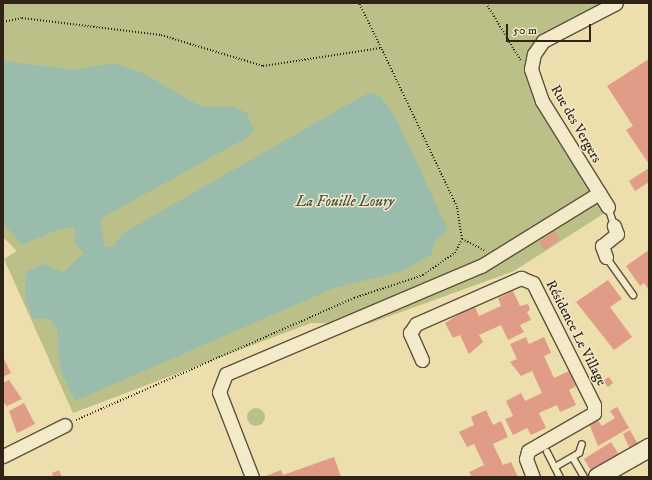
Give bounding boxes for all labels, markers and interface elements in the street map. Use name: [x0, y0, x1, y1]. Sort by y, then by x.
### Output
scale bar: [508, 16, 593, 42]
text: 50 m: [513, 23, 537, 38]
street label: Rue des Vergers: [547, 82, 605, 166]
water label: La Fouille Loury: [296, 193, 394, 211]
street label: Résidence Le Village: [542, 277, 610, 389]

